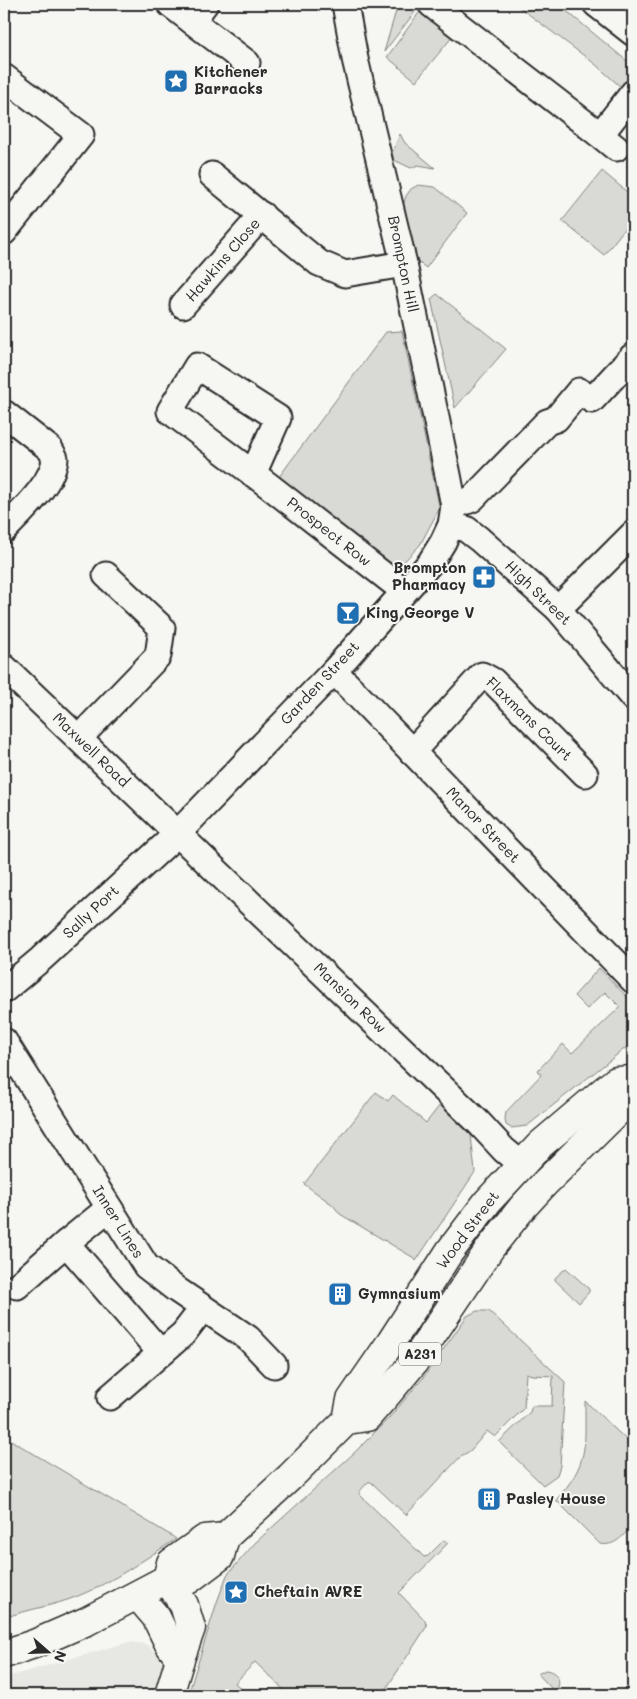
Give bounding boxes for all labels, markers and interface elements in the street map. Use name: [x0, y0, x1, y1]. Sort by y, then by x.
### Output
place label: Kitchener Barracks: [194, 61, 268, 98]
place icon: Kitchener Barracks: [163, 68, 189, 94]
street label: Hawkins Close: [180, 213, 264, 305]
street label: Brompton Hill: [384, 214, 424, 314]
street label: Prospect Row: [283, 492, 376, 570]
street label: High Street: [501, 556, 576, 629]
place label: Brompton Pharmacy: [392, 557, 466, 594]
pharmacy icon: Brompton Pharmacy: [471, 564, 497, 590]
bar icon: King George V: [335, 600, 361, 626]
place label: King George V: [366, 602, 475, 622]
street label: Garden Street: [275, 636, 363, 729]
street label: Flaxmans Court: [482, 672, 577, 765]
street label: Maxwell Road: [49, 708, 134, 791]
street label: Manor Street: [442, 782, 525, 867]
street label: Sally Port: [58, 880, 123, 943]
street label: Mansion Row: [310, 958, 391, 1037]
street label: Inner Lines: [89, 1181, 149, 1262]
street label: Wood Street: [431, 1186, 503, 1273]
building icon: Gymnasium: [327, 1281, 353, 1307]
place label: Gymnasium: [358, 1283, 441, 1303]
road number: A231: [399, 1342, 441, 1366]
building icon: Pasley House: [476, 1486, 502, 1512]
place label: Pasley House: [506, 1488, 606, 1508]
place icon: Cheftain AVRE: [223, 1579, 249, 1605]
place label: Cheftain AVRE: [254, 1581, 362, 1601]
north arrow: [22, 1626, 72, 1676]
text: N: [50, 1648, 71, 1665]

